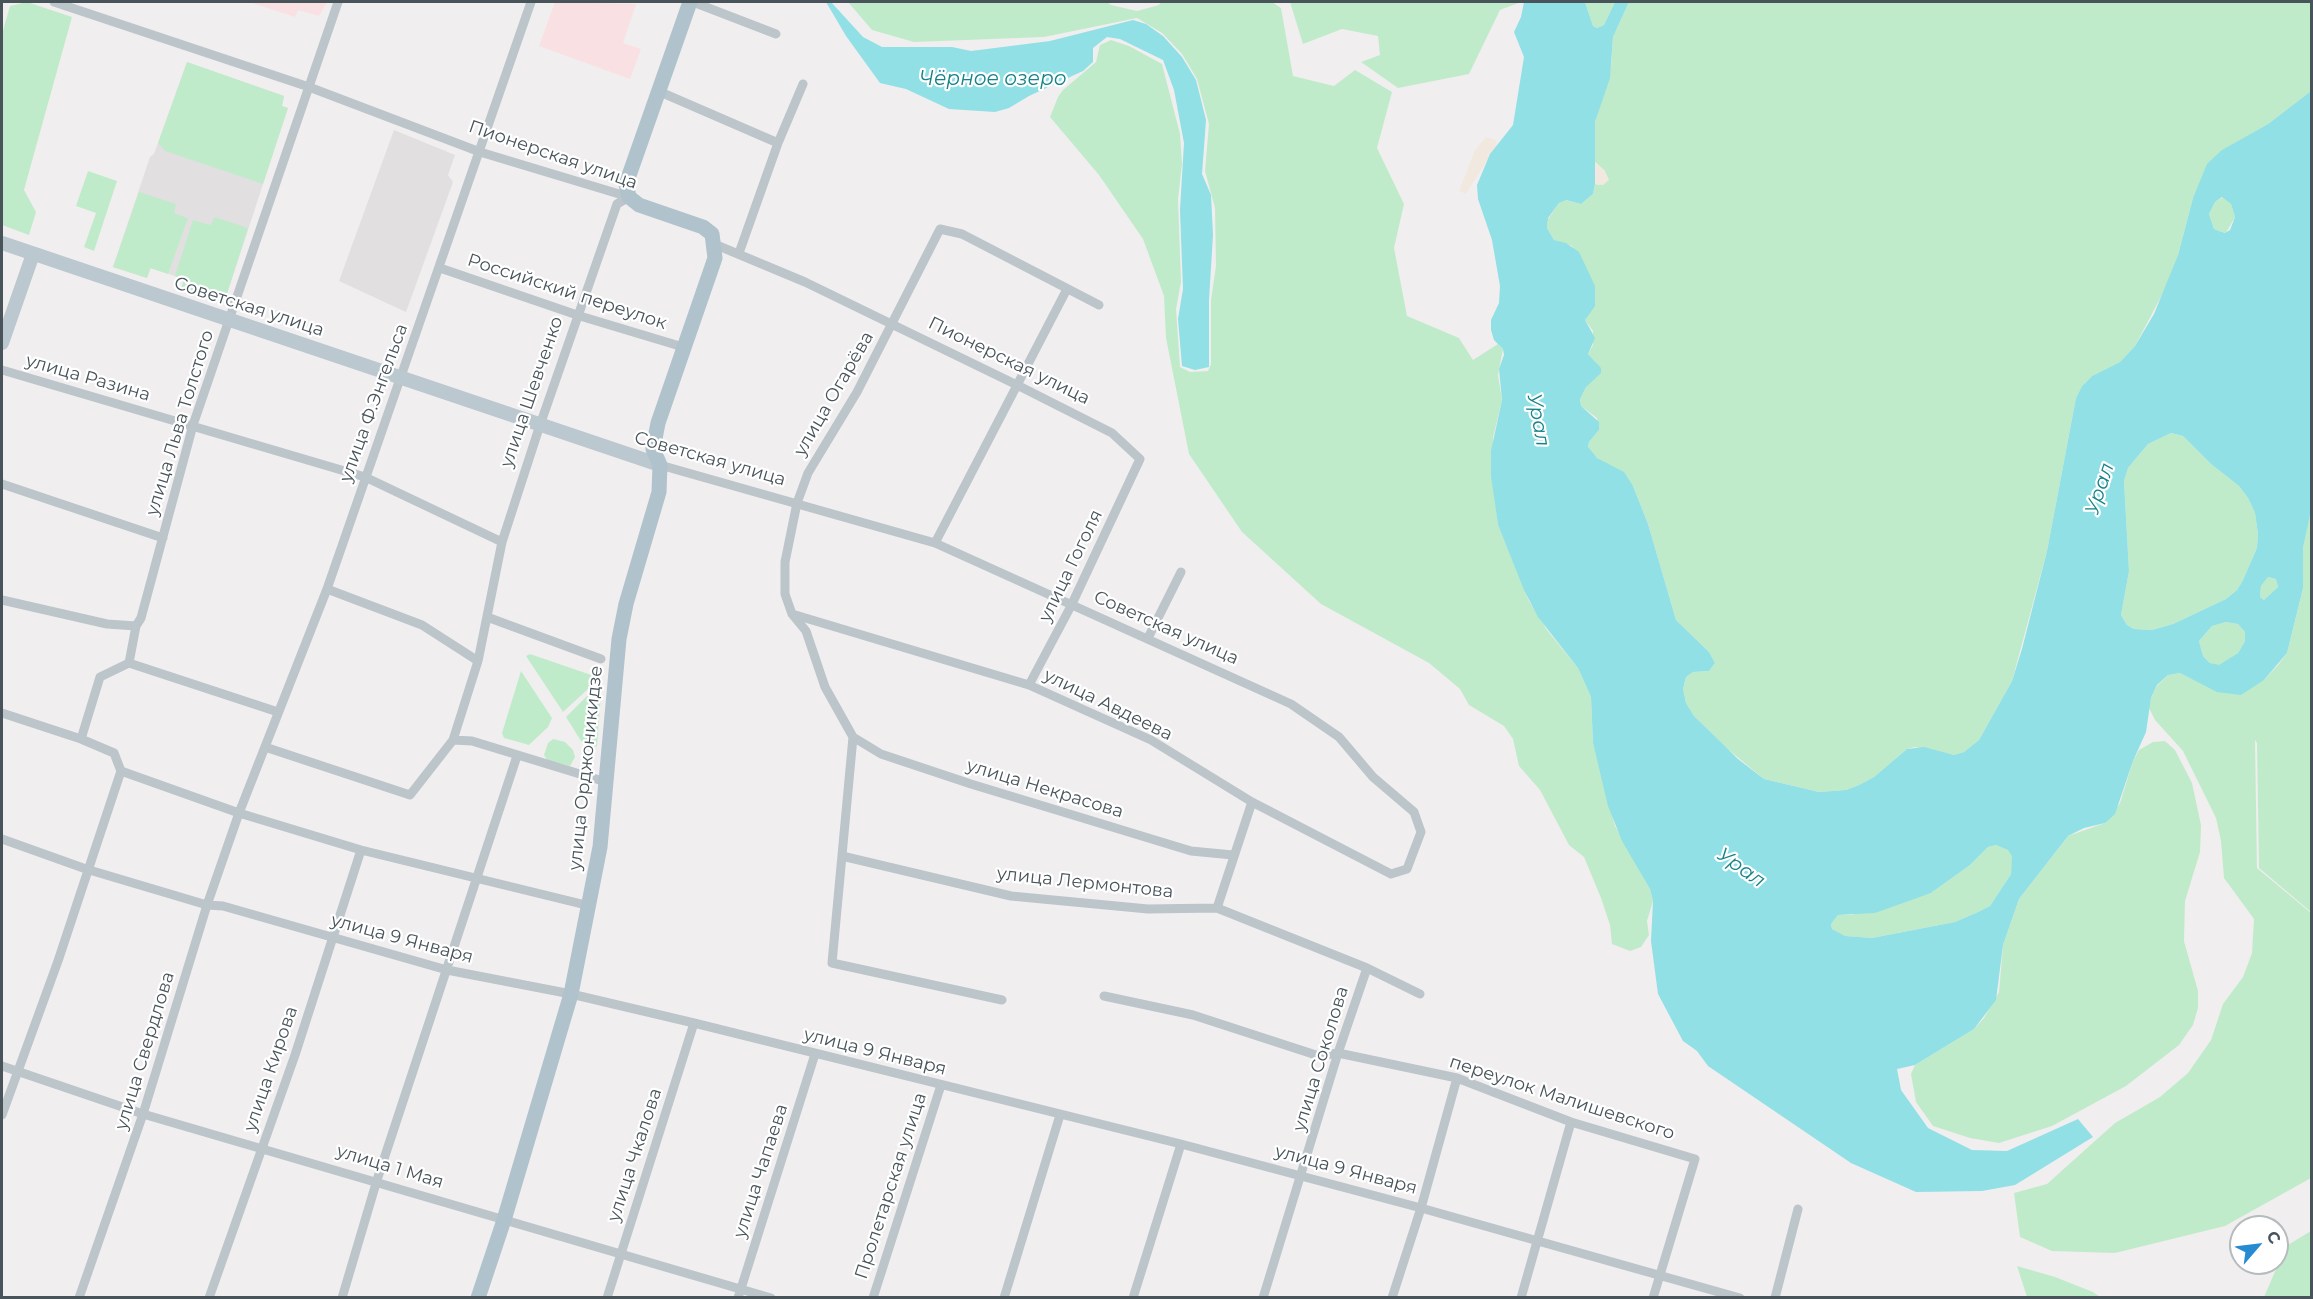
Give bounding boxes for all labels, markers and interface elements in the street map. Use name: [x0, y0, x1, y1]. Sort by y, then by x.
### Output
water label: Чёрное озеро: [919, 67, 1067, 91]
street label: Пионерская улица: [466, 116, 640, 194]
street label: Российский переулок: [465, 250, 669, 334]
street label: Советская улица: [171, 273, 327, 341]
street label: Пионерская улица: [925, 312, 1093, 410]
street label: улица Шевченко: [496, 314, 568, 470]
street label: улица Ф.Энгельса: [335, 321, 413, 485]
street label: улица Льва Толстого: [141, 328, 219, 518]
street label: улица Огарёва: [790, 328, 878, 460]
street label: улица Разина: [23, 350, 153, 406]
water label: Урал: [1522, 392, 1554, 448]
street label: Советская улица: [632, 427, 788, 491]
water label: Урал: [2080, 460, 2120, 518]
street label: улица Гоголя: [1034, 506, 1108, 626]
street label: Советская улица: [1090, 586, 1242, 670]
street label: улица Орджоникидзе: [564, 664, 608, 872]
street label: улица Авдеева: [1040, 664, 1176, 746]
street label: улица Некрасова: [964, 755, 1126, 823]
water label: Урал: [1712, 843, 1770, 893]
street label: улица Лермонтова: [996, 863, 1174, 903]
street label: улица 9 Января: [329, 910, 475, 968]
street label: улица Свердлова: [111, 969, 179, 1133]
street label: улица Соколова: [1289, 984, 1353, 1134]
street label: улица Кирова: [239, 1004, 303, 1134]
street label: улица 9 Января: [801, 1024, 949, 1080]
street label: переулок Малишевского: [1447, 1051, 1677, 1145]
street label: улица Чкалова: [603, 1086, 667, 1224]
street label: Пролетарская улица: [851, 1090, 931, 1282]
street label: улица Чапаева: [729, 1101, 793, 1241]
street label: улица 1 Мая: [334, 1140, 446, 1194]
street label: улица 9 Января: [1273, 1141, 1419, 1199]
north arrow: [2229, 1215, 2289, 1275]
text: С: [2262, 1228, 2285, 1247]

